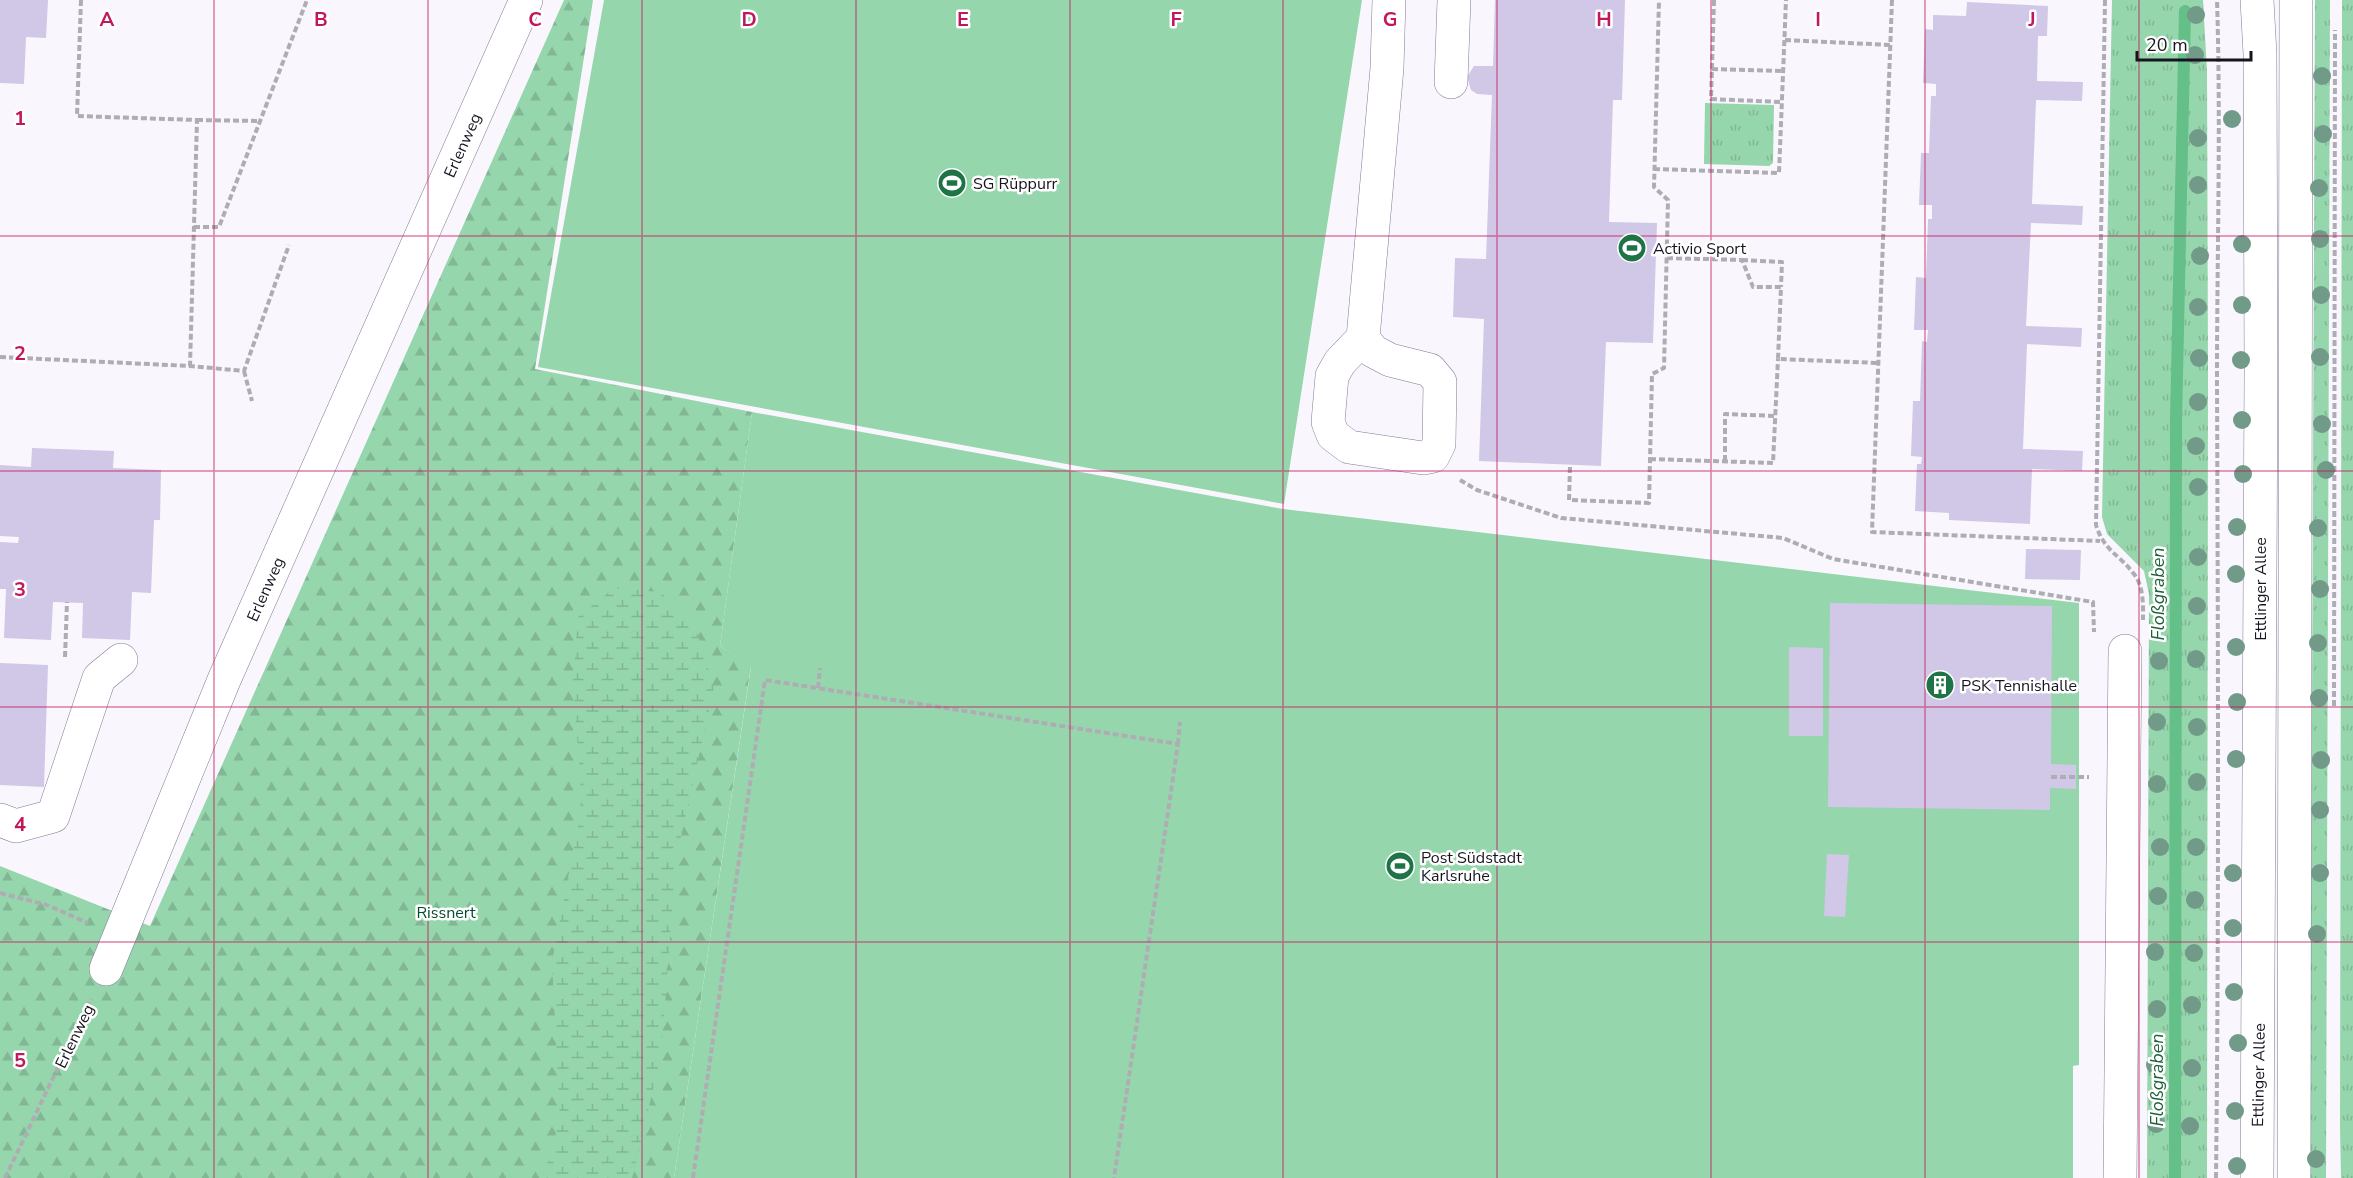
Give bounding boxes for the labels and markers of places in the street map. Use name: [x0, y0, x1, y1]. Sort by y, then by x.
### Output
sports icon: SG Rüppurr: [936, 167, 968, 199]
place label: SG Rüppurr: [973, 173, 1058, 195]
sports icon: Activio Sport: [1616, 232, 1648, 264]
place label: Activio Sport: [1653, 238, 1746, 260]
building icon: PSK Tennishalle: [1924, 669, 1956, 701]
place label: PSK Tennishalle: [1961, 675, 2077, 697]
place label: Post Südstadt Karlsruhe: [1421, 847, 1522, 887]
sports icon: Post Südstadt Karlsruhe: [1384, 850, 1416, 882]

